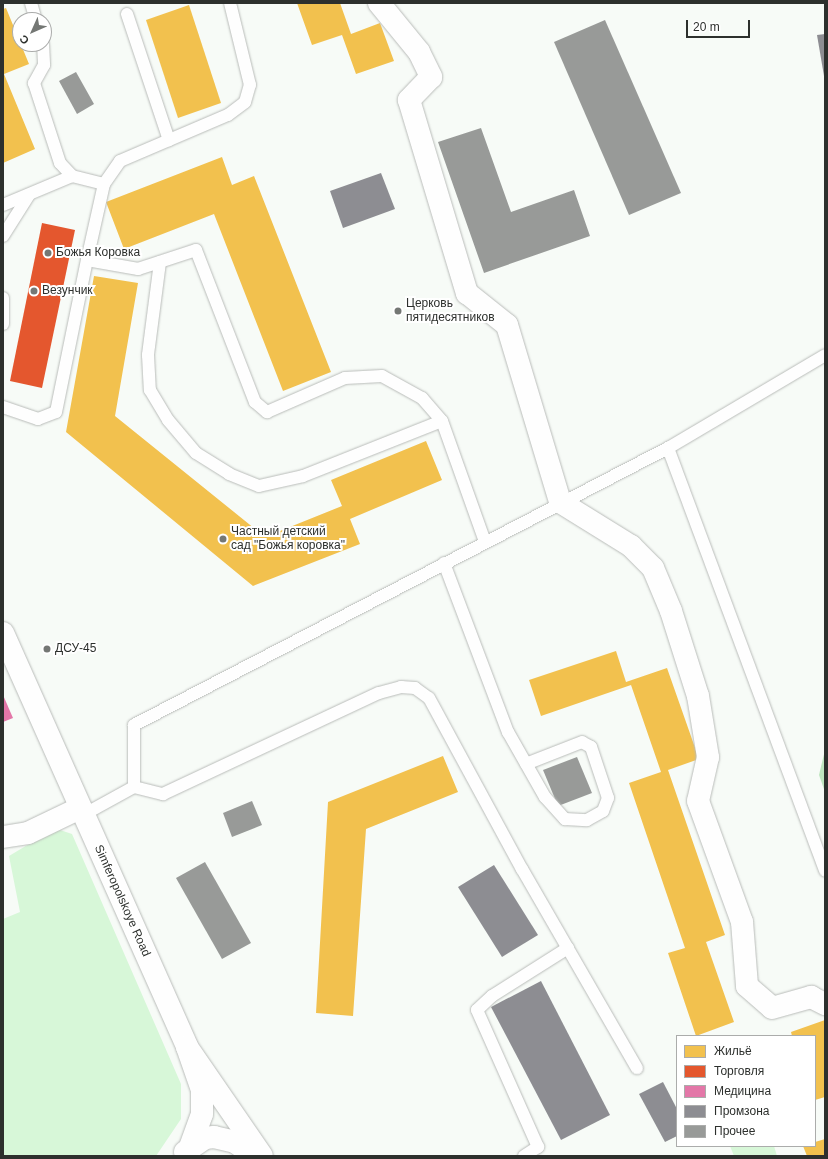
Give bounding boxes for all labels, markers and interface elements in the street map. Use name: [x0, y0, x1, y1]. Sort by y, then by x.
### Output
north arrow: [12, 12, 52, 52]
scale bar: [688, 12, 752, 38]
text: 20 m: [693, 20, 720, 34]
text: С: [17, 33, 31, 47]
place label: Божья Коровка: [56, 246, 140, 260]
marker: Божья Коровка: [43, 248, 53, 258]
place label: Везунчик: [42, 284, 93, 298]
marker: Везунчик: [29, 286, 39, 296]
place label: Церковь пятидесятников: [406, 297, 495, 325]
marker: Церковь пятидесятников: [393, 306, 403, 316]
place label: Частный детский сад "Божья коровка": [231, 525, 345, 553]
marker: Частный детский сад "Божья коровка": [218, 534, 228, 544]
place label: ДСУ-45: [55, 642, 96, 656]
marker: ДСУ-45: [42, 644, 52, 654]
street label: Simferopolskoye Road: [91, 843, 153, 959]
legend: [676, 1035, 816, 1147]
text: Жильё: [714, 1044, 752, 1058]
text: Торговля: [714, 1064, 764, 1078]
text: Медицина: [714, 1084, 771, 1098]
text: Промзона: [714, 1104, 769, 1118]
text: Прочее: [714, 1124, 755, 1138]

